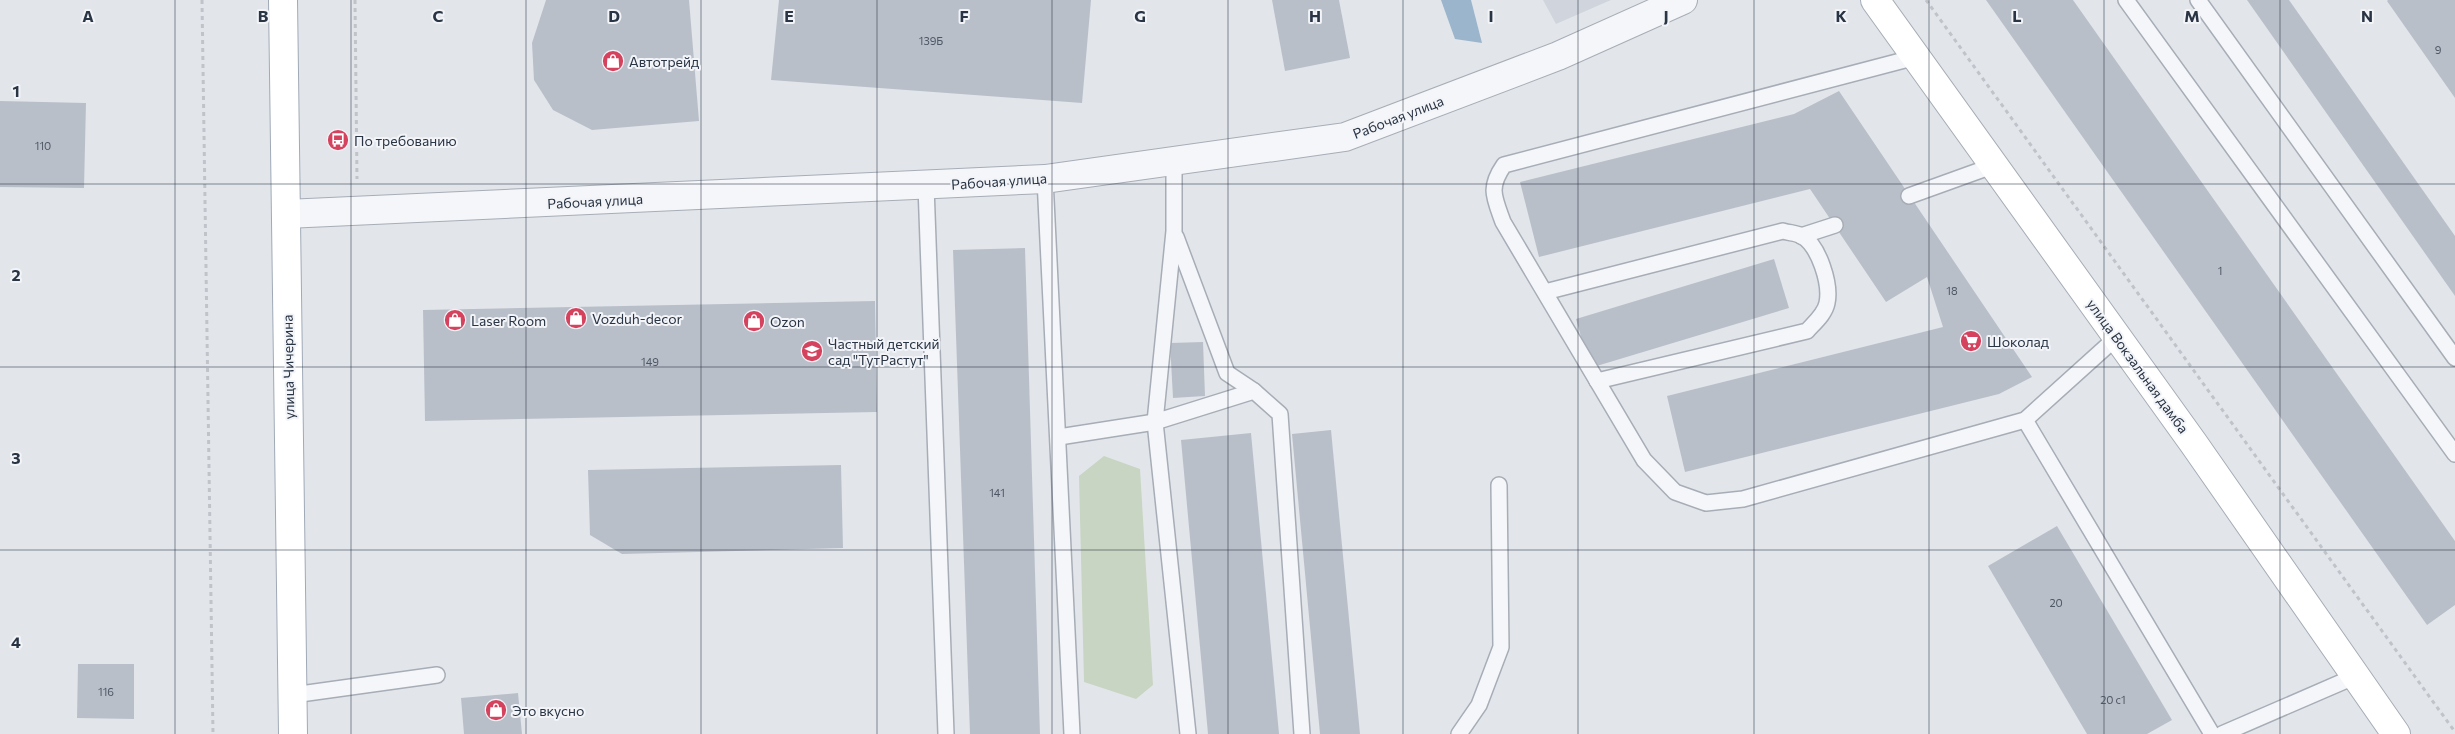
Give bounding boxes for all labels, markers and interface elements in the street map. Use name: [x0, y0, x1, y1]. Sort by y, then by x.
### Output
text: A: [82, 6, 94, 25]
text: B: [258, 6, 269, 25]
text: C: [433, 6, 444, 25]
text: D: [608, 6, 620, 25]
text: E: [784, 6, 794, 25]
text: F: [959, 6, 969, 25]
text: G: [1134, 6, 1146, 25]
text: H: [1309, 6, 1321, 25]
text: I: [1488, 6, 1494, 25]
text: J: [1663, 6, 1669, 25]
text: K: [1835, 6, 1847, 25]
text: L: [2012, 6, 2022, 25]
text: M: [2184, 6, 2200, 25]
text: N: [2361, 6, 2373, 25]
house number: 139Б: [919, 34, 943, 47]
house number: 9: [2435, 43, 2442, 56]
shop icon: Автотрейд: [601, 49, 625, 73]
place label: Автотрейд: [629, 53, 699, 70]
text: 1: [12, 81, 20, 100]
street label: Рабочая улица: [1350, 92, 1446, 142]
bus stop icon: По требованию: [326, 128, 350, 152]
place label: По требованию: [354, 132, 457, 149]
house number: 110: [35, 139, 51, 152]
street label: Рабочая улица: [951, 169, 1047, 193]
street label: Рабочая улица: [547, 190, 643, 212]
house number: 1: [2218, 264, 2222, 277]
text: 2: [11, 265, 21, 284]
house number: 18: [1946, 284, 1958, 297]
street label: улица Вокзальная дамба: [2084, 296, 2192, 436]
shop icon: Vozduh-decor: [564, 306, 588, 330]
shop icon: Laser Room: [443, 308, 467, 332]
shop icon: Ozon: [742, 309, 766, 333]
place label: Vozduh-decor: [592, 310, 683, 327]
place label: Laser Room: [471, 312, 546, 329]
place label: Ozon: [770, 313, 805, 330]
street label: улица Чичерина: [279, 314, 297, 420]
supermarket icon: Шоколад: [1959, 329, 1983, 353]
place label: Шоколад: [1987, 333, 2049, 350]
place label: Частный детский сад "ТутРастут": [828, 335, 940, 368]
school or university icon: Частный детский сад "ТутРастут": [800, 339, 824, 363]
house number: 149: [641, 355, 659, 368]
text: 3: [11, 448, 21, 467]
house number: 141: [989, 486, 1005, 499]
house number: 20: [2049, 596, 2063, 609]
text: 4: [11, 632, 21, 651]
house number: 116: [98, 685, 114, 698]
house number: 20 с1: [2100, 693, 2126, 706]
shop icon: Это вкусно: [484, 698, 508, 722]
place label: Это вкусно: [512, 702, 584, 719]

